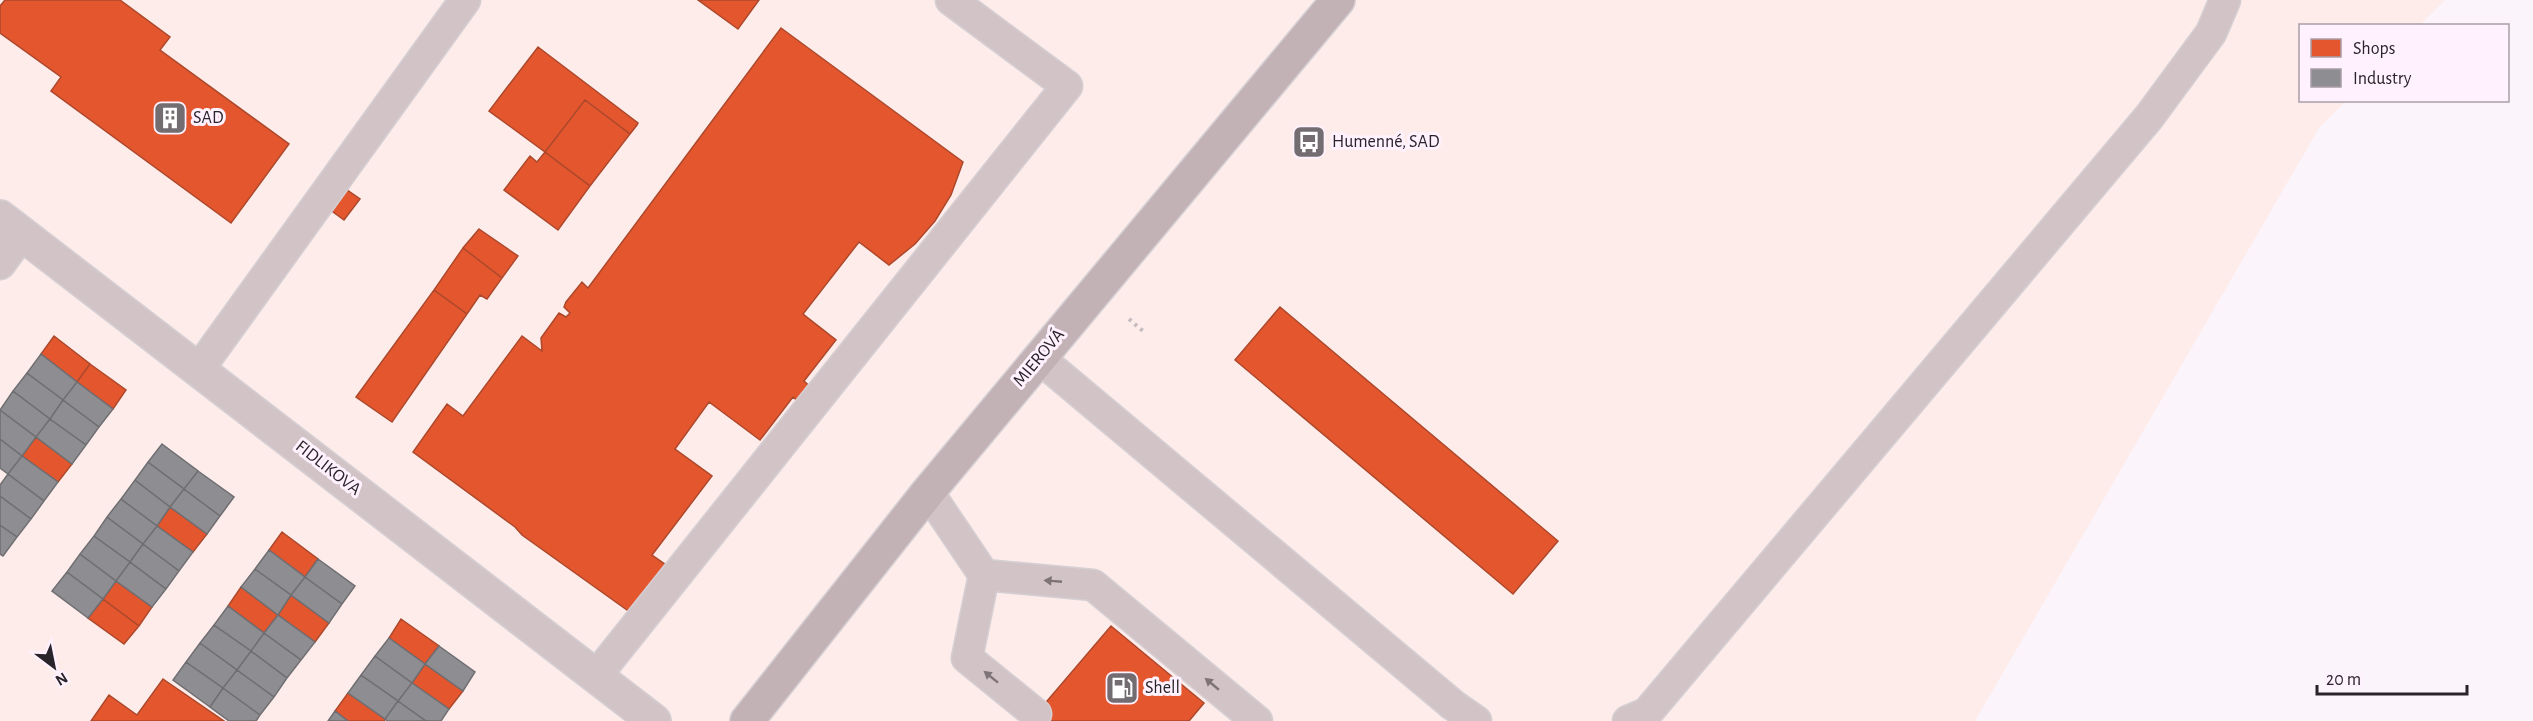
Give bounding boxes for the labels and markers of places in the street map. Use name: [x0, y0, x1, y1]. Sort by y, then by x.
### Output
building icon: SAD: [152, 100, 188, 136]
place label: SAD: [193, 109, 224, 127]
bus stop icon: Humenné, SAD: [1291, 124, 1327, 160]
place label: Humenné, SAD: [1332, 133, 1440, 151]
fuel station icon: Shell: [1104, 670, 1140, 706]
place label: Shell: [1145, 679, 1180, 697]

